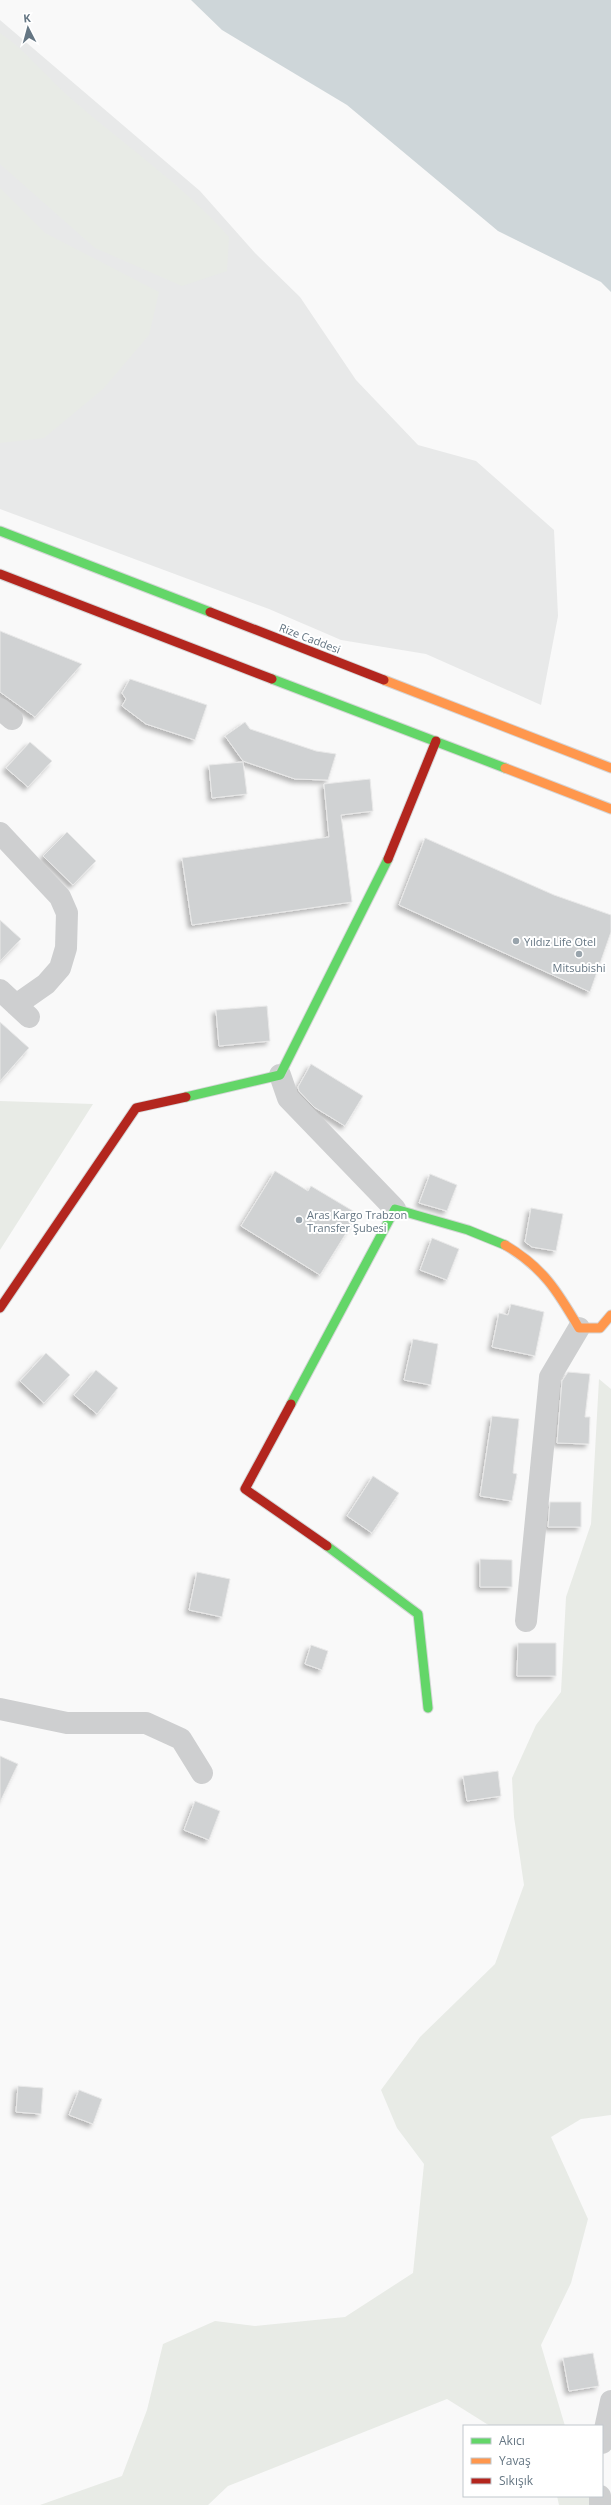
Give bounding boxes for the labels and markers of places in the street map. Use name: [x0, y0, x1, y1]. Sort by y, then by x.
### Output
place label: Yıldız Life Otel: [524, 934, 596, 949]
marker: Yıldız Life Otel: [511, 936, 521, 946]
marker: Mitsubishi: [574, 949, 584, 959]
place label: Mitsubishi: [553, 960, 605, 975]
place label: Aras Kargo Trabzon Transfer Şubesi: [307, 1207, 407, 1235]
marker: Aras Kargo Trabzon Transfer Şubesi: [294, 1215, 304, 1225]

